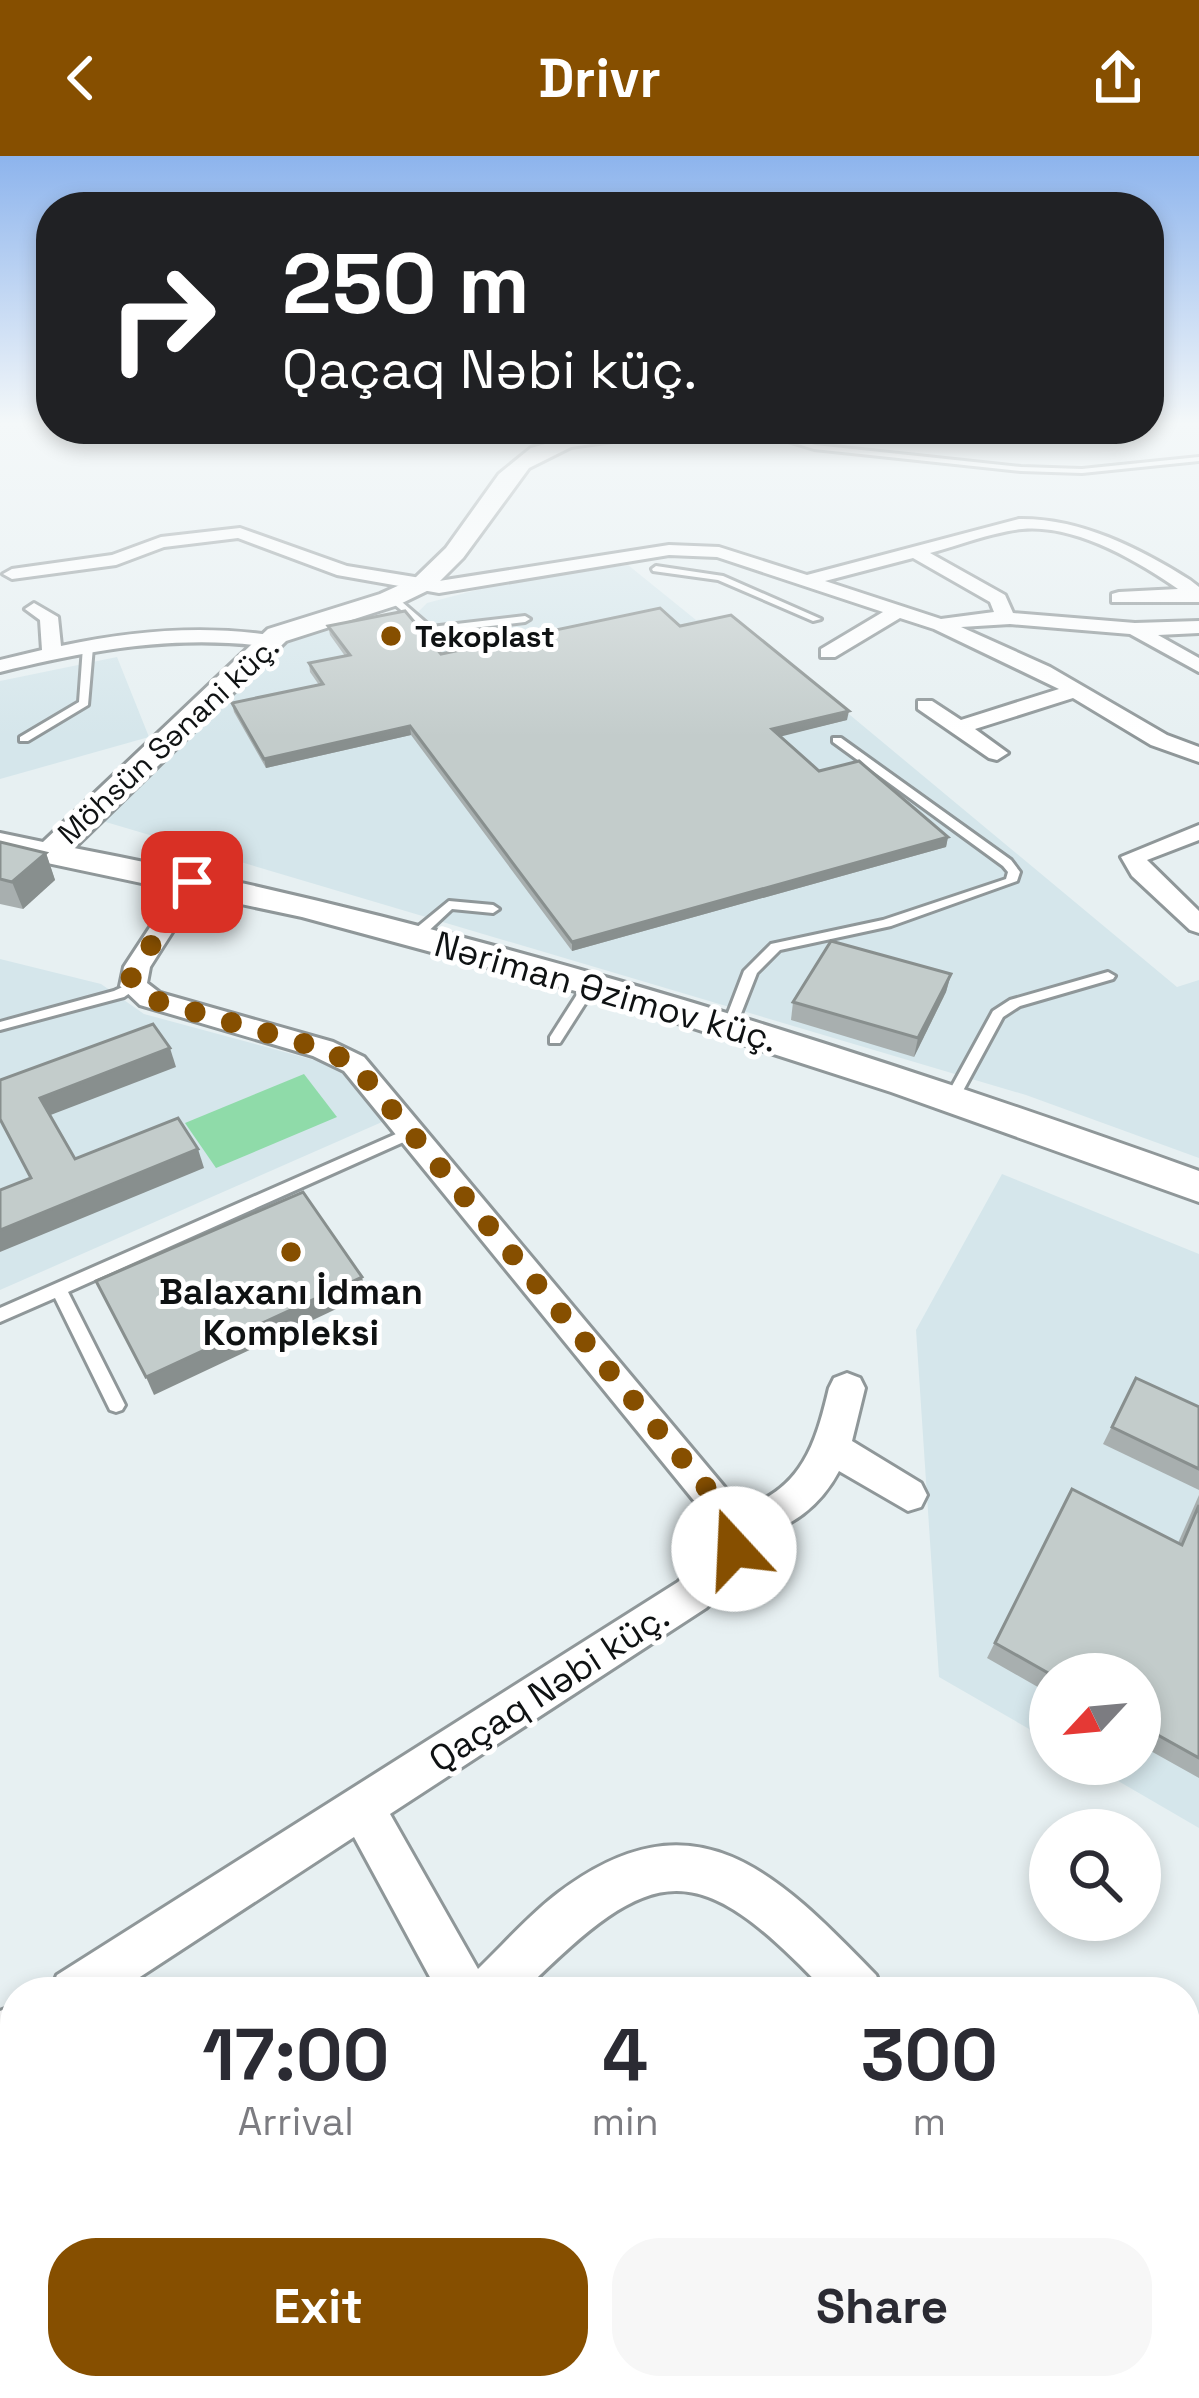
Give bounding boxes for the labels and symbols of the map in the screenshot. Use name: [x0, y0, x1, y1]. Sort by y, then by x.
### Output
place label: Tekoplast: [415, 617, 555, 656]
marker: Tekoplast: [378, 623, 404, 649]
street label: Möhsün Sənani küç.: [49, 627, 287, 853]
pin: [141, 831, 243, 933]
street label: Nəriman Əzimov küç.: [429, 921, 783, 1063]
marker: Balaxanı İdman Kompleksi: [278, 1239, 304, 1265]
place label: Balaxanı İdman Kompleksi: [159, 1269, 423, 1356]
position arrow: [671, 1486, 797, 1612]
street label: Qaçaq Nəbi küç.: [420, 1593, 678, 1783]
north arrow: [1029, 1653, 1161, 1785]

